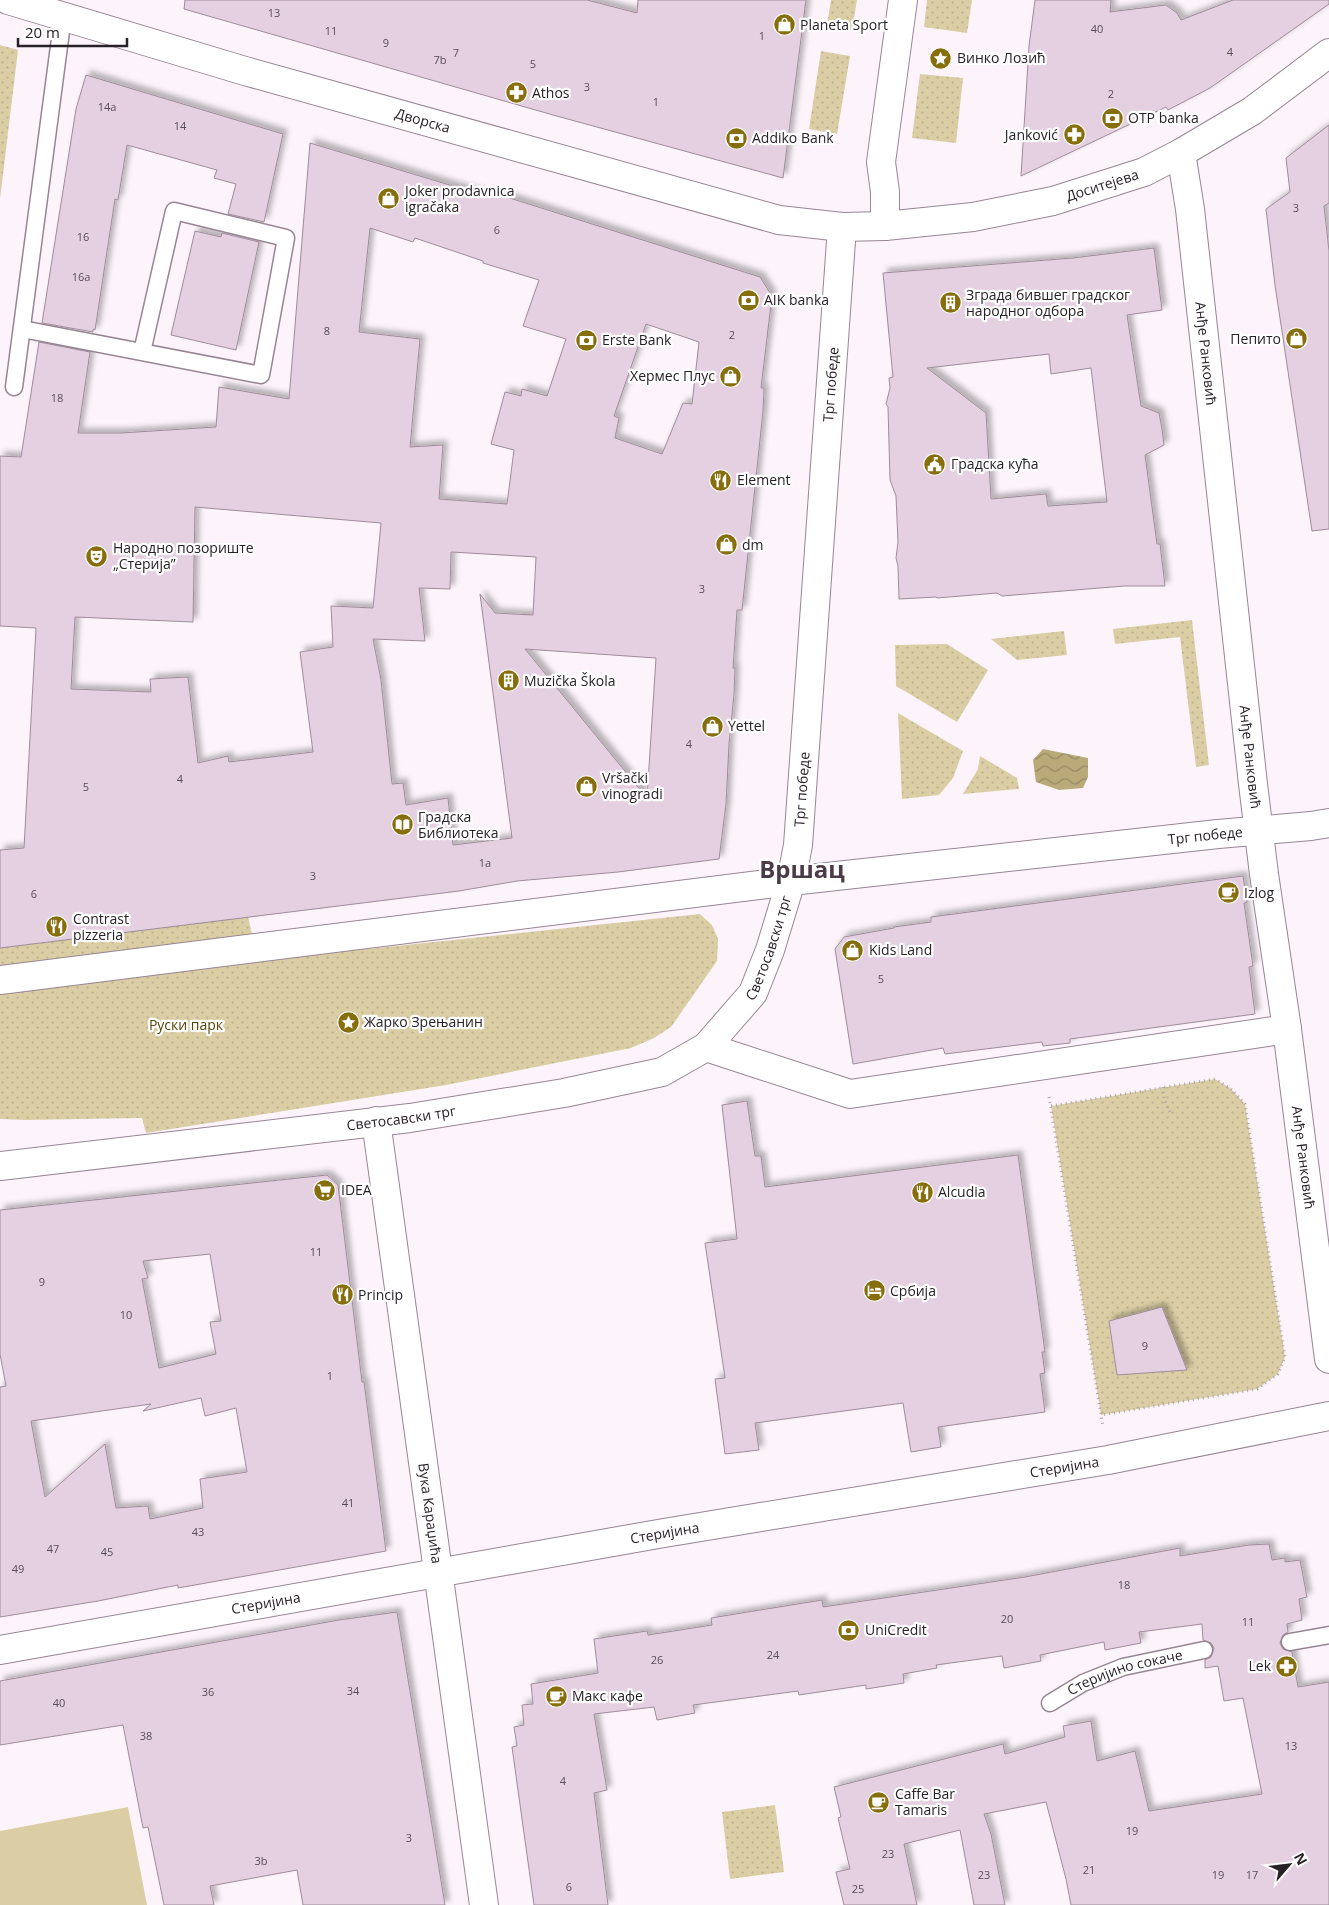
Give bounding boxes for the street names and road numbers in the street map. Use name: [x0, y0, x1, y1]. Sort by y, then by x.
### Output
street label: Дворска: [393, 103, 453, 137]
street label: Доситејева: [1063, 164, 1141, 205]
street label: Анђе Ранковић: [1191, 301, 1221, 406]
street label: Трг победе: [818, 346, 842, 423]
street label: Анђе Ранковић: [1235, 704, 1266, 810]
street label: Трг победе: [789, 751, 814, 828]
street label: Трг победе: [1167, 822, 1244, 848]
street label: Светосавски трг: [741, 893, 795, 1004]
street label: Светосавски трг: [345, 1101, 457, 1134]
street label: Анђе Ранковић: [1288, 1105, 1320, 1210]
street label: Стеријина: [1028, 1452, 1100, 1482]
street label: Вука Караџића: [414, 1462, 447, 1565]
street label: Стеријина: [629, 1517, 701, 1548]
street label: Стеријина: [230, 1587, 302, 1618]
street label: Стеријино сокаче: [1063, 1645, 1184, 1699]

